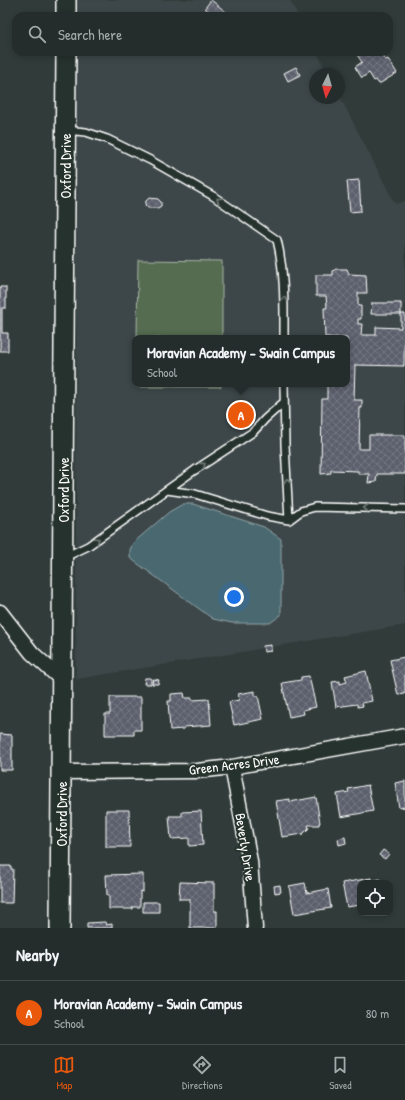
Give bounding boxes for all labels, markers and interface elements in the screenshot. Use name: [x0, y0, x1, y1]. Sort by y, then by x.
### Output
search box: [12, 12, 393, 56]
icon: search: [26, 23, 48, 45]
text: Search here: [58, 24, 122, 45]
north arrow: [309, 68, 345, 104]
street label: Oxford Drive: [56, 133, 75, 199]
one-way arrow: [216, 197, 223, 205]
one-way arrow: [280, 296, 288, 302]
popup: [132, 335, 350, 387]
text: Moravian Academy - Swain Campus: [147, 342, 335, 363]
text: School: [147, 363, 177, 381]
pin: A: [228, 400, 254, 430]
street label: Oxford Drive: [54, 457, 73, 523]
one-way arrow: [199, 462, 206, 470]
one-way arrow: [283, 478, 291, 484]
one-way arrow: [363, 504, 369, 512]
one-way arrow: [93, 537, 100, 545]
your location: [224, 587, 244, 607]
street label: Green Acres Drive: [188, 749, 281, 779]
street label: Oxford Drive: [52, 781, 71, 847]
street label: Beverly Drive: [230, 812, 261, 883]
map controls: [357, 880, 393, 916]
button: locate: [357, 880, 393, 916]
text: Nearby: [16, 943, 59, 966]
text: Moravian Academy - Swain Campus: [54, 993, 242, 1014]
text: A: [26, 1004, 32, 1022]
text: 80 m: [366, 1004, 389, 1022]
text: School: [54, 1014, 84, 1032]
tab: Map: [53, 1054, 75, 1092]
tab: Directions: [182, 1054, 223, 1092]
tab: Saved: [329, 1054, 352, 1092]

